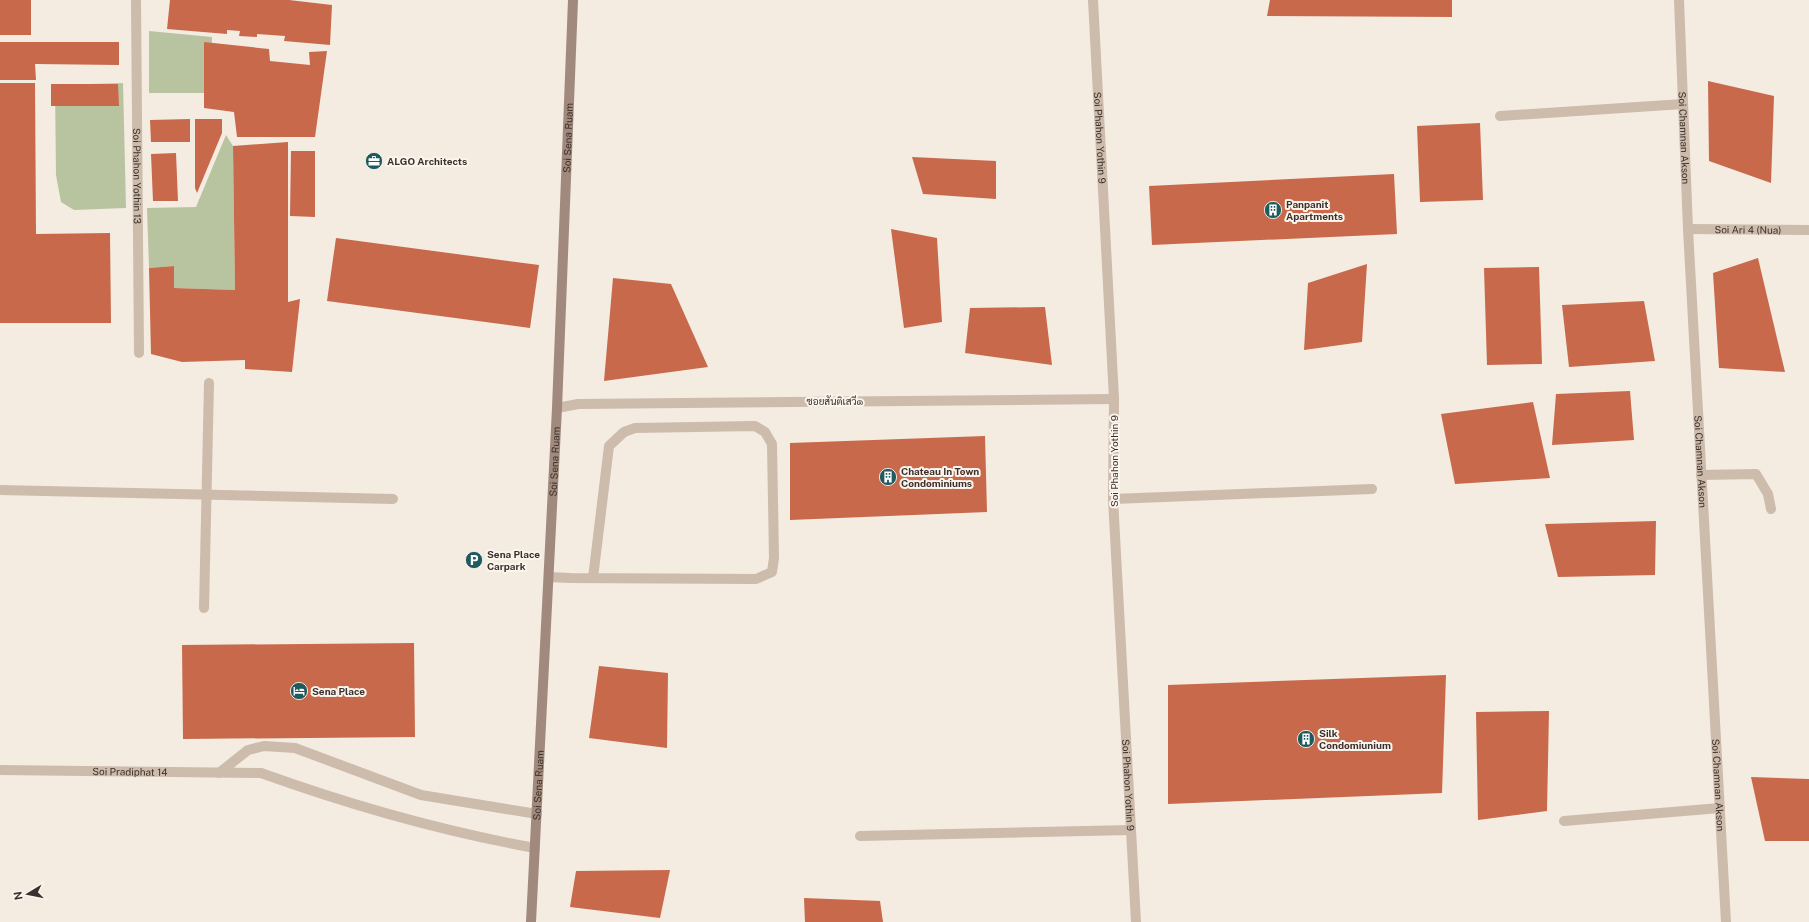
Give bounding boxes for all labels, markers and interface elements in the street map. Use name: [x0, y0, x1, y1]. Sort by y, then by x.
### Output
street label: Soi Phahon Yothin 9: [1092, 91, 1109, 184]
street label: Soi Chamnan Akson: [1677, 91, 1692, 185]
street label: Soi Sena Ruam: [560, 103, 575, 173]
street label: Soi Phahon Yothin 13: [131, 128, 144, 224]
office icon: ALGO Architects: [364, 151, 384, 171]
place label: ALGO Architects: [387, 155, 467, 167]
place label: Panpanit Apartments: [1286, 198, 1343, 222]
building icon: Panpanit Apartments: [1263, 200, 1283, 220]
street label: Soi Ari 4 (Nua): [1714, 223, 1782, 236]
street label: ซอยสันติเสวี๑: [807, 395, 864, 407]
street label: Soi Phahon Yothin 9: [1108, 415, 1120, 507]
street label: Soi Chamnan Akson: [1692, 415, 1709, 508]
street label: Soi Sena Ruam: [547, 426, 562, 497]
place label: Chateau In Town Condominiums: [901, 465, 979, 489]
building icon: Chateau In Town Condominiums: [878, 467, 898, 487]
place label: Sena Place Carpark: [487, 548, 540, 572]
parking icon: Sena Place Carpark: [464, 550, 484, 570]
hotel icon: Sena Place: [289, 681, 309, 701]
place label: Sena Place: [312, 685, 365, 697]
place label: Silk Condomiunium: [1319, 727, 1391, 751]
building icon: Silk Condomiunium: [1296, 729, 1316, 749]
street label: Soi Chamnan Akson: [1710, 738, 1727, 832]
street label: Soi Phahon Yothin 9: [1120, 739, 1137, 831]
street label: Soi Sena Ruam: [530, 750, 546, 820]
street label: Soi Pradiphat 14: [92, 765, 168, 778]
north arrow: [8, 874, 48, 914]
text: N: [11, 890, 25, 901]

